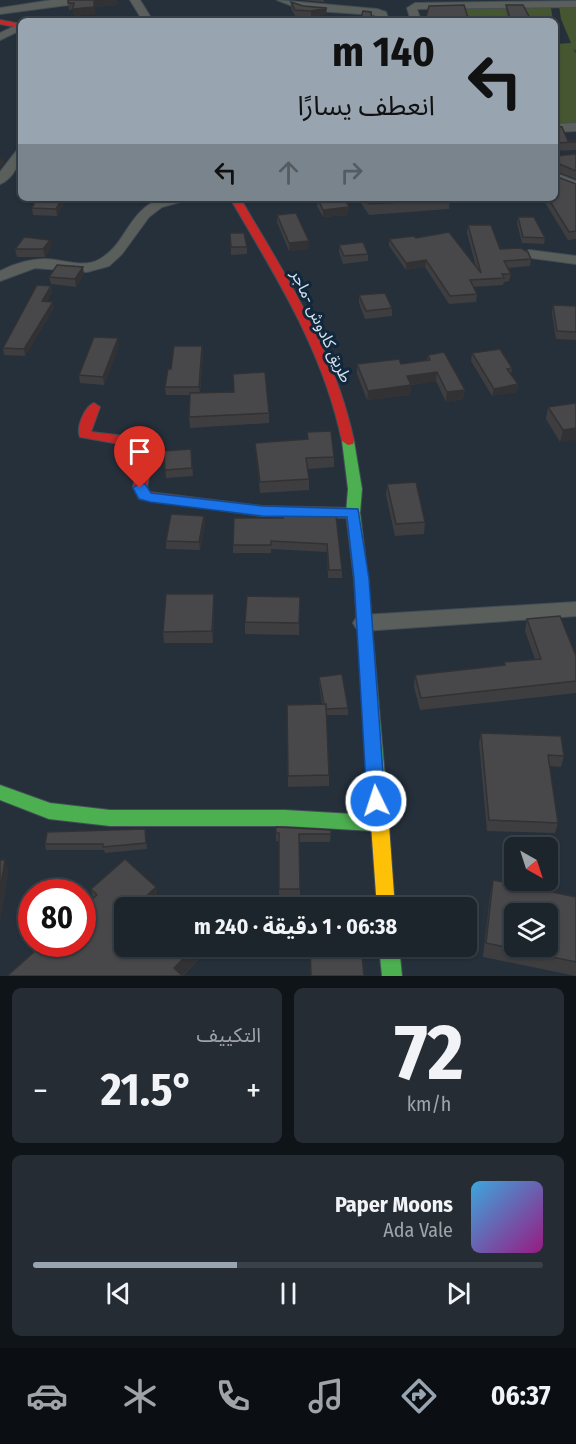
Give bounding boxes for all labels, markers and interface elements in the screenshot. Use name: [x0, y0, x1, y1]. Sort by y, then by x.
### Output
text: 140 m: [332, 27, 435, 77]
icon: left: [456, 42, 534, 120]
text: انعطف يسارًا: [298, 90, 435, 122]
icon: left: [209, 156, 242, 189]
icon: ahead: [272, 156, 305, 189]
icon: right: [335, 156, 368, 189]
street label: طريق كادوش -ماجر: [286, 266, 356, 386]
pin: [114, 426, 165, 488]
icon: arrive: [123, 435, 156, 468]
position arrow: [344, 769, 408, 833]
north arrow: [504, 837, 558, 891]
map controls: [504, 837, 558, 957]
speed limit sign: 80: [18, 879, 96, 957]
button: layers: [504, 903, 558, 957]
text: 06:38 · 1 دقيقة · 240 m: [194, 913, 397, 940]
text: 72: [394, 1006, 464, 1100]
text: التكييف: [197, 1023, 261, 1047]
text: 21.5°: [101, 1063, 193, 1117]
text: −: [33, 1071, 48, 1111]
text: +: [246, 1071, 261, 1111]
text: km/h: [407, 1092, 451, 1116]
text: Paper Moons: [335, 1191, 453, 1218]
text: Ada Vale: [383, 1218, 453, 1242]
icon: previous: [102, 1277, 135, 1310]
icon: pause: [272, 1277, 305, 1310]
icon: next: [442, 1277, 475, 1310]
icon: car: [26, 1375, 68, 1417]
icon: climate: [119, 1375, 161, 1417]
icon: phone: [212, 1375, 254, 1417]
icon: music: [305, 1375, 347, 1417]
icon: directions: [398, 1375, 440, 1417]
text: 06:37: [491, 1380, 550, 1412]

